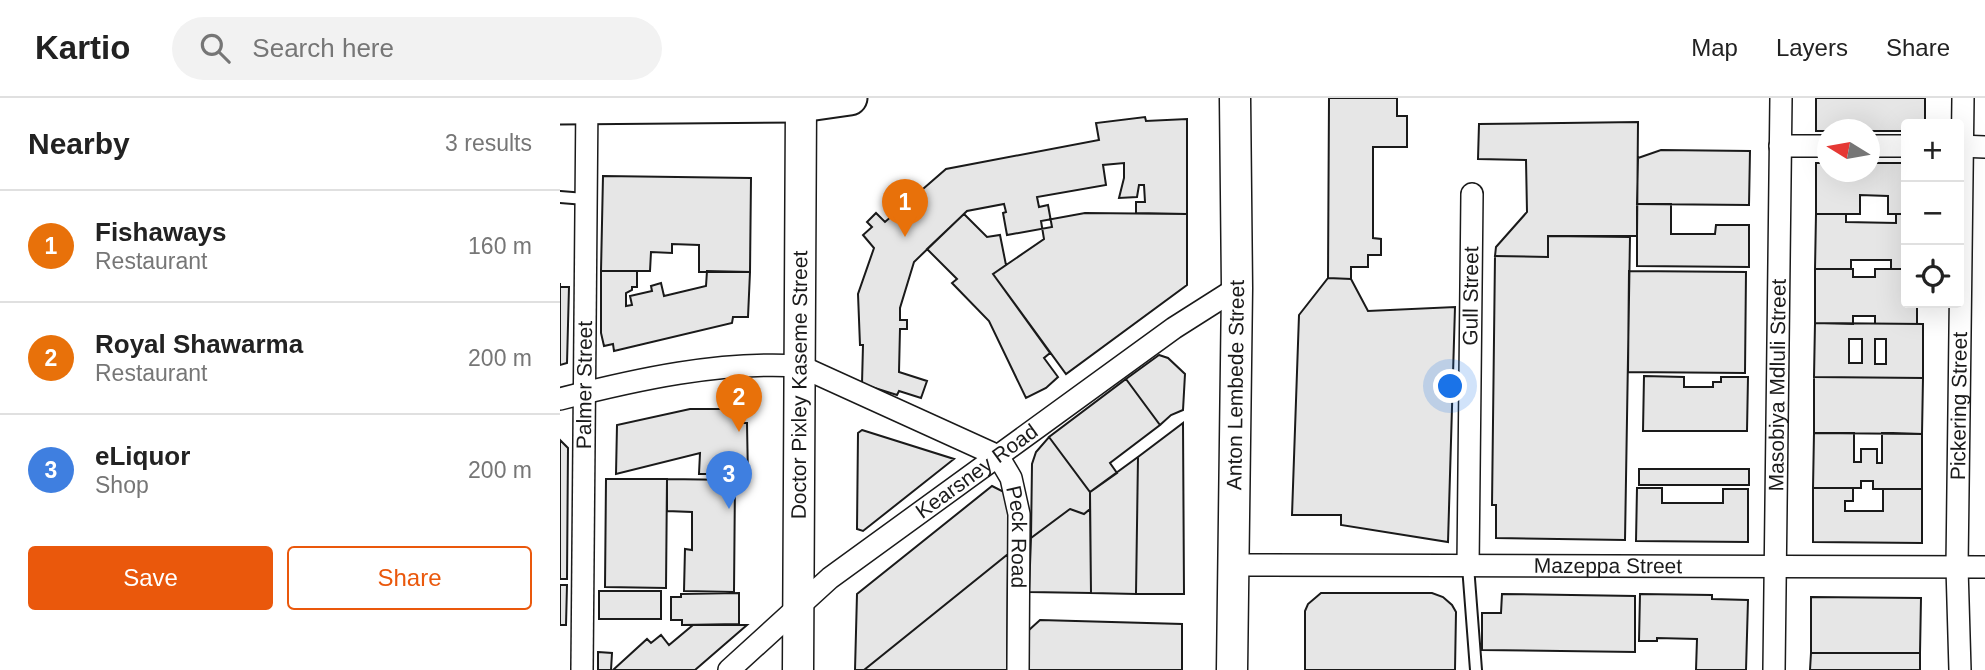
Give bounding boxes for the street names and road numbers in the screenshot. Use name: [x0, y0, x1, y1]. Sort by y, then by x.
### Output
street label: Gull Street: [1458, 246, 1482, 346]
street label: Doctor Pixley Kaseme Street: [787, 250, 811, 519]
street label: Masobiya Mdluli Street: [1764, 278, 1790, 491]
street label: Anton Lembede Street: [1222, 280, 1248, 490]
street label: Palmer Street: [572, 321, 596, 449]
street label: Pickering Street: [1946, 332, 1971, 480]
street label: Kearsney Road: [911, 419, 1042, 523]
street label: Peck Road: [1002, 484, 1031, 588]
street label: Mazeppa Street: [1534, 554, 1682, 577]

